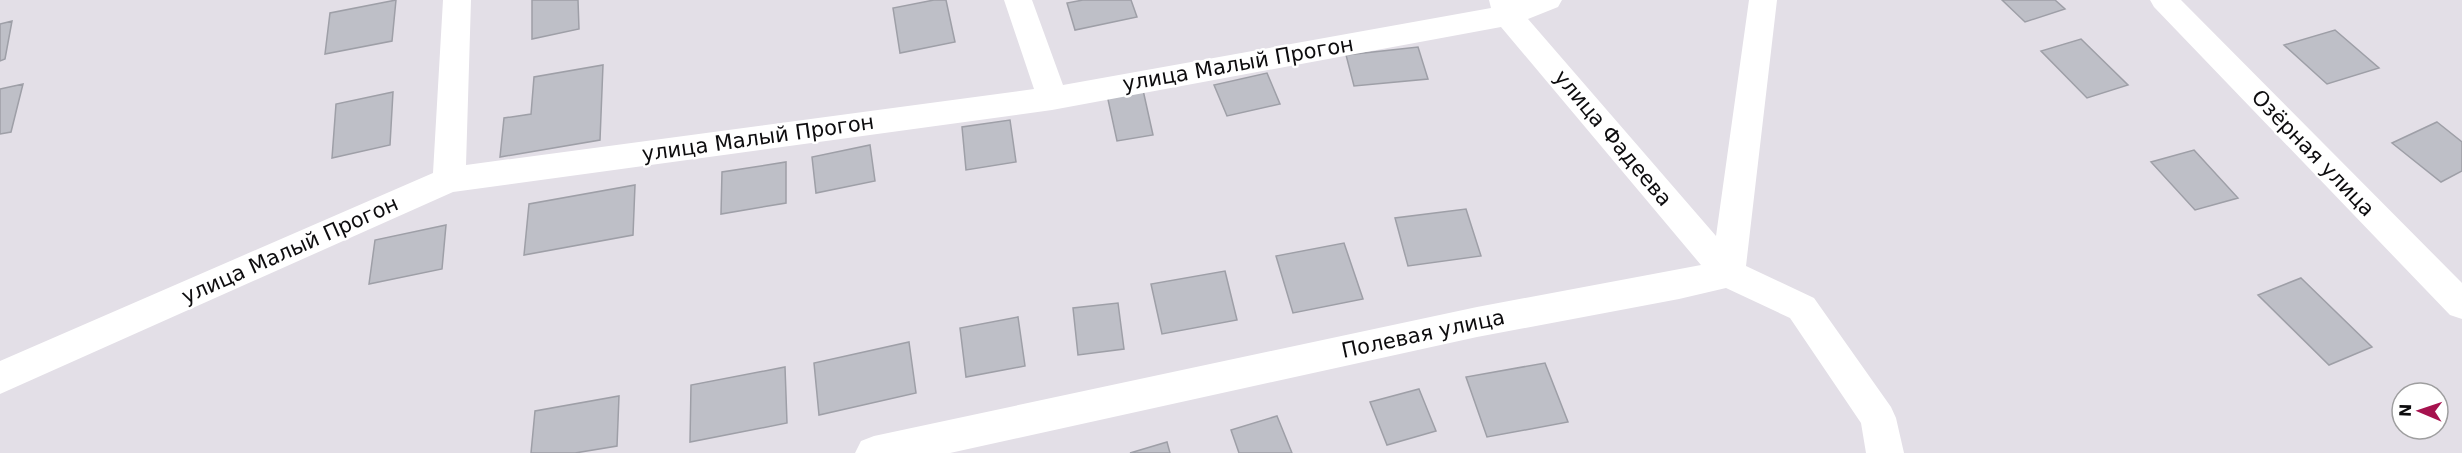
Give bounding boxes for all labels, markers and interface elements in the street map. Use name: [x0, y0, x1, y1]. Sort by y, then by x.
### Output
street label: улица Малый Прогон: [1121, 32, 1355, 96]
street label: улица Фадеева: [1549, 65, 1677, 211]
street label: Озёрная улица: [2247, 85, 2379, 221]
street label: улица Малый Прогон: [640, 110, 876, 166]
street label: улица Малый Прогон: [178, 191, 402, 309]
street label: Полевая улица: [1339, 305, 1507, 363]
north arrow: [2390, 381, 2450, 441]
text: N: [2396, 403, 2415, 418]

